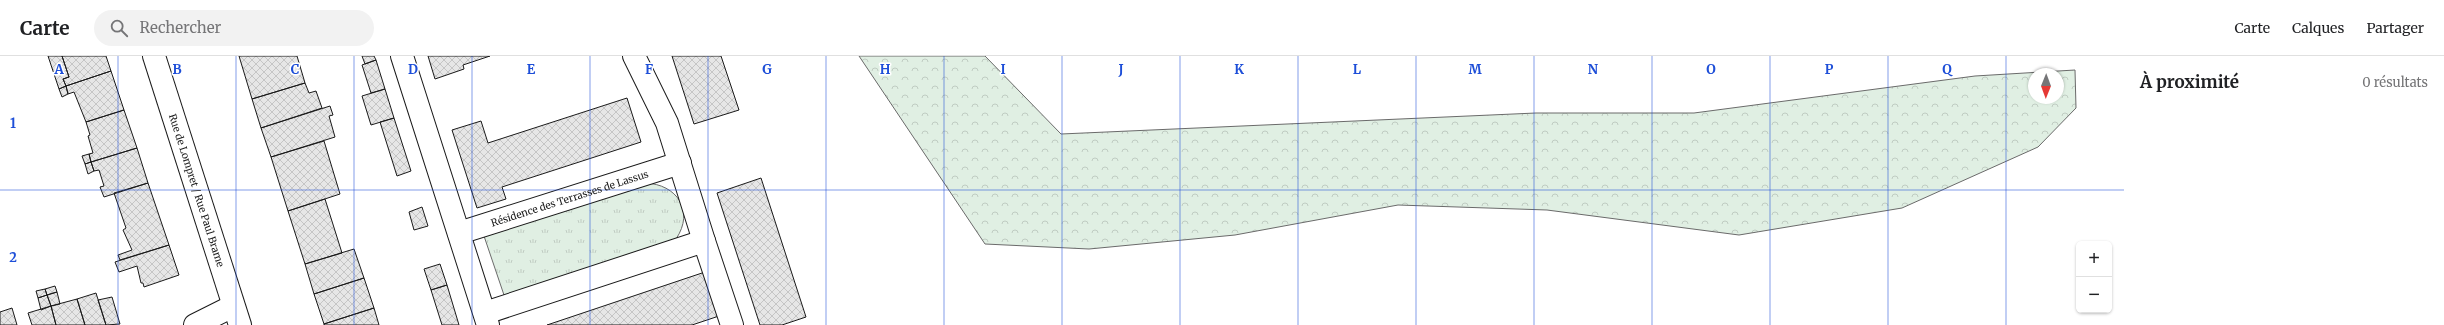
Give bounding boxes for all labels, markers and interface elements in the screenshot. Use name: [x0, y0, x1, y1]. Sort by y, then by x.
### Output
search box: [94, 10, 374, 46]
text: Carte: [20, 16, 70, 40]
icon: search: [108, 17, 130, 39]
text: Rechercher: [140, 18, 221, 37]
text: Carte: [2234, 19, 2270, 37]
text: Calques: [2292, 19, 2344, 37]
text: Partager: [2366, 19, 2424, 37]
text: A: [53, 61, 64, 78]
text: B: [172, 61, 182, 78]
text: C: [291, 61, 300, 78]
text: D: [408, 61, 418, 78]
text: E: [527, 61, 536, 78]
text: F: [645, 61, 653, 78]
text: G: [762, 61, 772, 78]
text: H: [880, 61, 891, 78]
text: I: [1000, 61, 1006, 78]
text: J: [1117, 61, 1124, 78]
text: K: [1234, 61, 1244, 78]
text: L: [1353, 61, 1362, 78]
text: M: [1468, 61, 1482, 78]
text: N: [1588, 61, 1599, 78]
text: O: [1706, 61, 1716, 78]
text: P: [1825, 61, 1834, 78]
text: Q: [1942, 61, 1953, 78]
north arrow: [2028, 68, 2064, 104]
text: À proximité: [2140, 71, 2239, 93]
text: 0 résultats: [2362, 74, 2428, 91]
street label: Rue de Lompret / Rue Paul Brame: [166, 112, 227, 269]
text: 1: [10, 115, 16, 132]
street label: Résidence des Terrasses de Lassus: [489, 167, 650, 230]
map controls: [2076, 241, 2112, 313]
button: +: [2076, 241, 2112, 277]
text: 2: [9, 249, 17, 266]
button: −: [2076, 277, 2112, 313]

